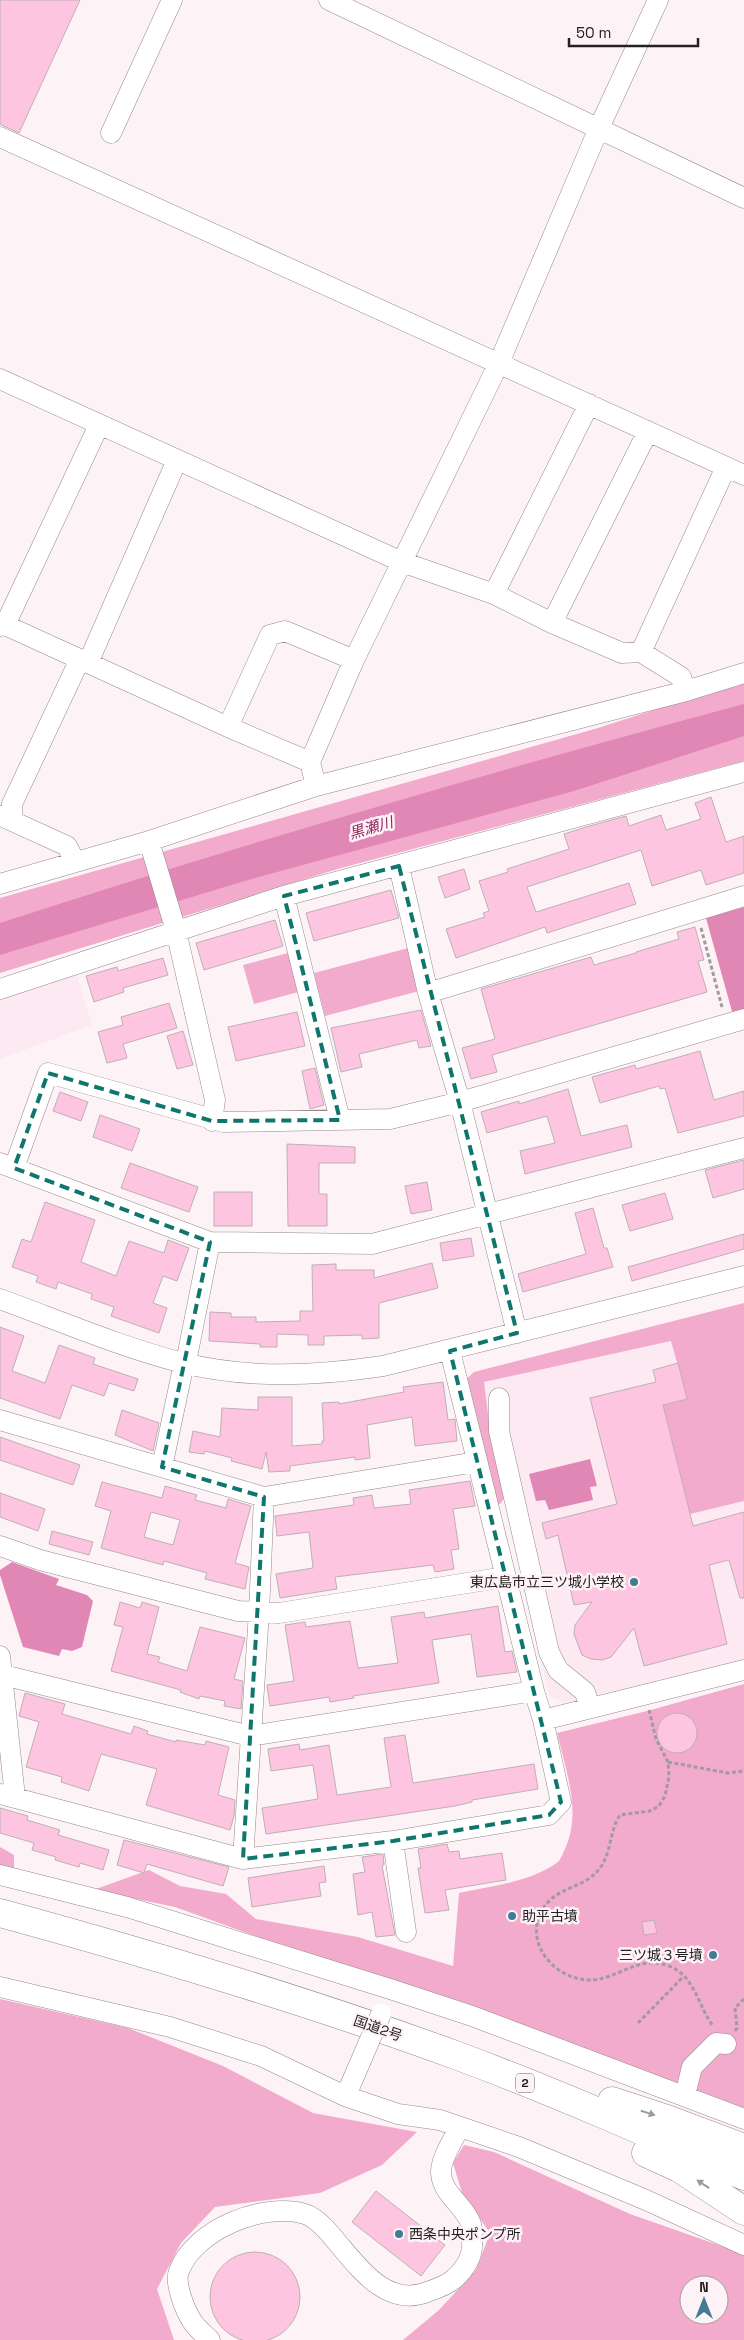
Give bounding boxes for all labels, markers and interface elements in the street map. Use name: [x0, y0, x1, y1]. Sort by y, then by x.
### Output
scale bar: [569, 15, 698, 47]
text: 50 m: [576, 23, 611, 42]
water label: 黒瀬川: [347, 812, 397, 843]
place label: 東広島市立三ツ城小学校: [470, 1573, 624, 1591]
marker: 東広島市立三ツ城小学校: [628, 1576, 640, 1588]
place label: 助平古墳: [522, 1907, 578, 1925]
marker: 助平古墳: [506, 1910, 518, 1922]
place label: 三ツ城３号墳: [619, 1946, 703, 1964]
marker: 三ツ城３号墳: [707, 1949, 719, 1961]
street label: 国道2号: [351, 2011, 405, 2045]
road number: 2: [516, 2074, 534, 2092]
one-way arrow: [640, 2109, 655, 2117]
one-way arrow: [697, 2179, 710, 2189]
place label: 西条中央ポンプ所: [409, 2225, 521, 2243]
marker: 西条中央ポンプ所: [393, 2228, 405, 2240]
north arrow: [679, 2275, 729, 2325]
text: N: [699, 2278, 709, 2296]

